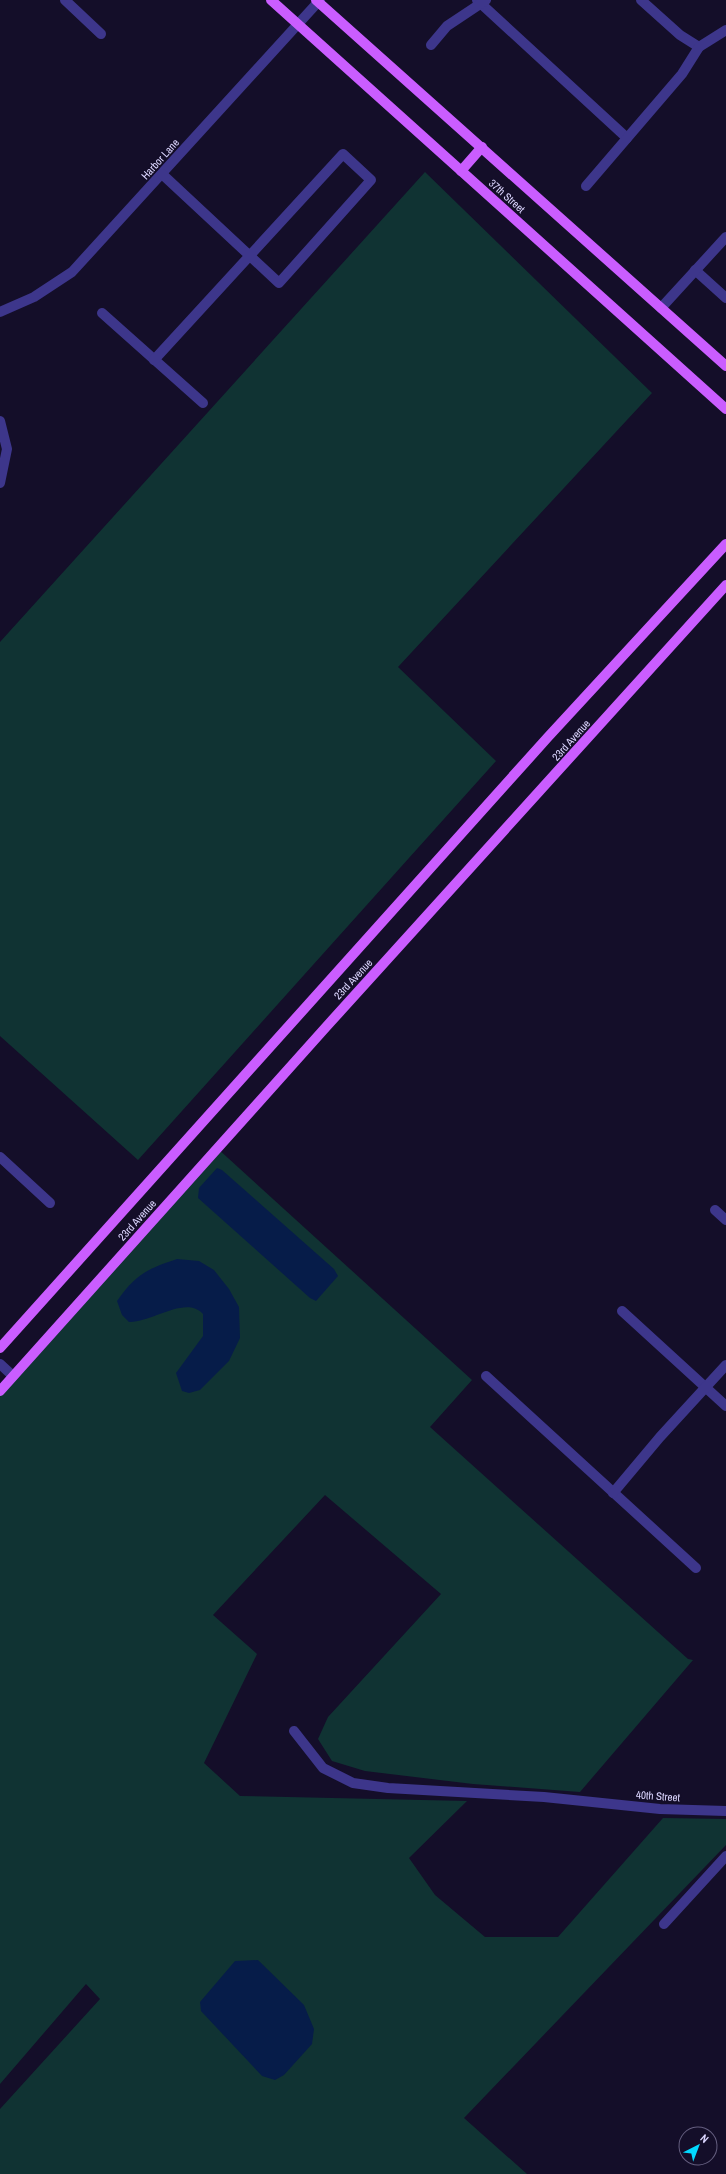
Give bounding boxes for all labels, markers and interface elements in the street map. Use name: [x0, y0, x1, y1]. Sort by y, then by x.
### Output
street label: Harbor Lane: [138, 136, 182, 182]
street label: 37th Street: [486, 176, 528, 216]
street label: 23rd Avenue: [549, 717, 593, 763]
street label: 23rd Avenue: [331, 956, 375, 1002]
street label: 23rd Avenue: [115, 1197, 159, 1243]
street label: 40th Street: [635, 1787, 681, 1805]
north arrow: [678, 2126, 718, 2166]
text: N: [698, 2131, 712, 2146]

